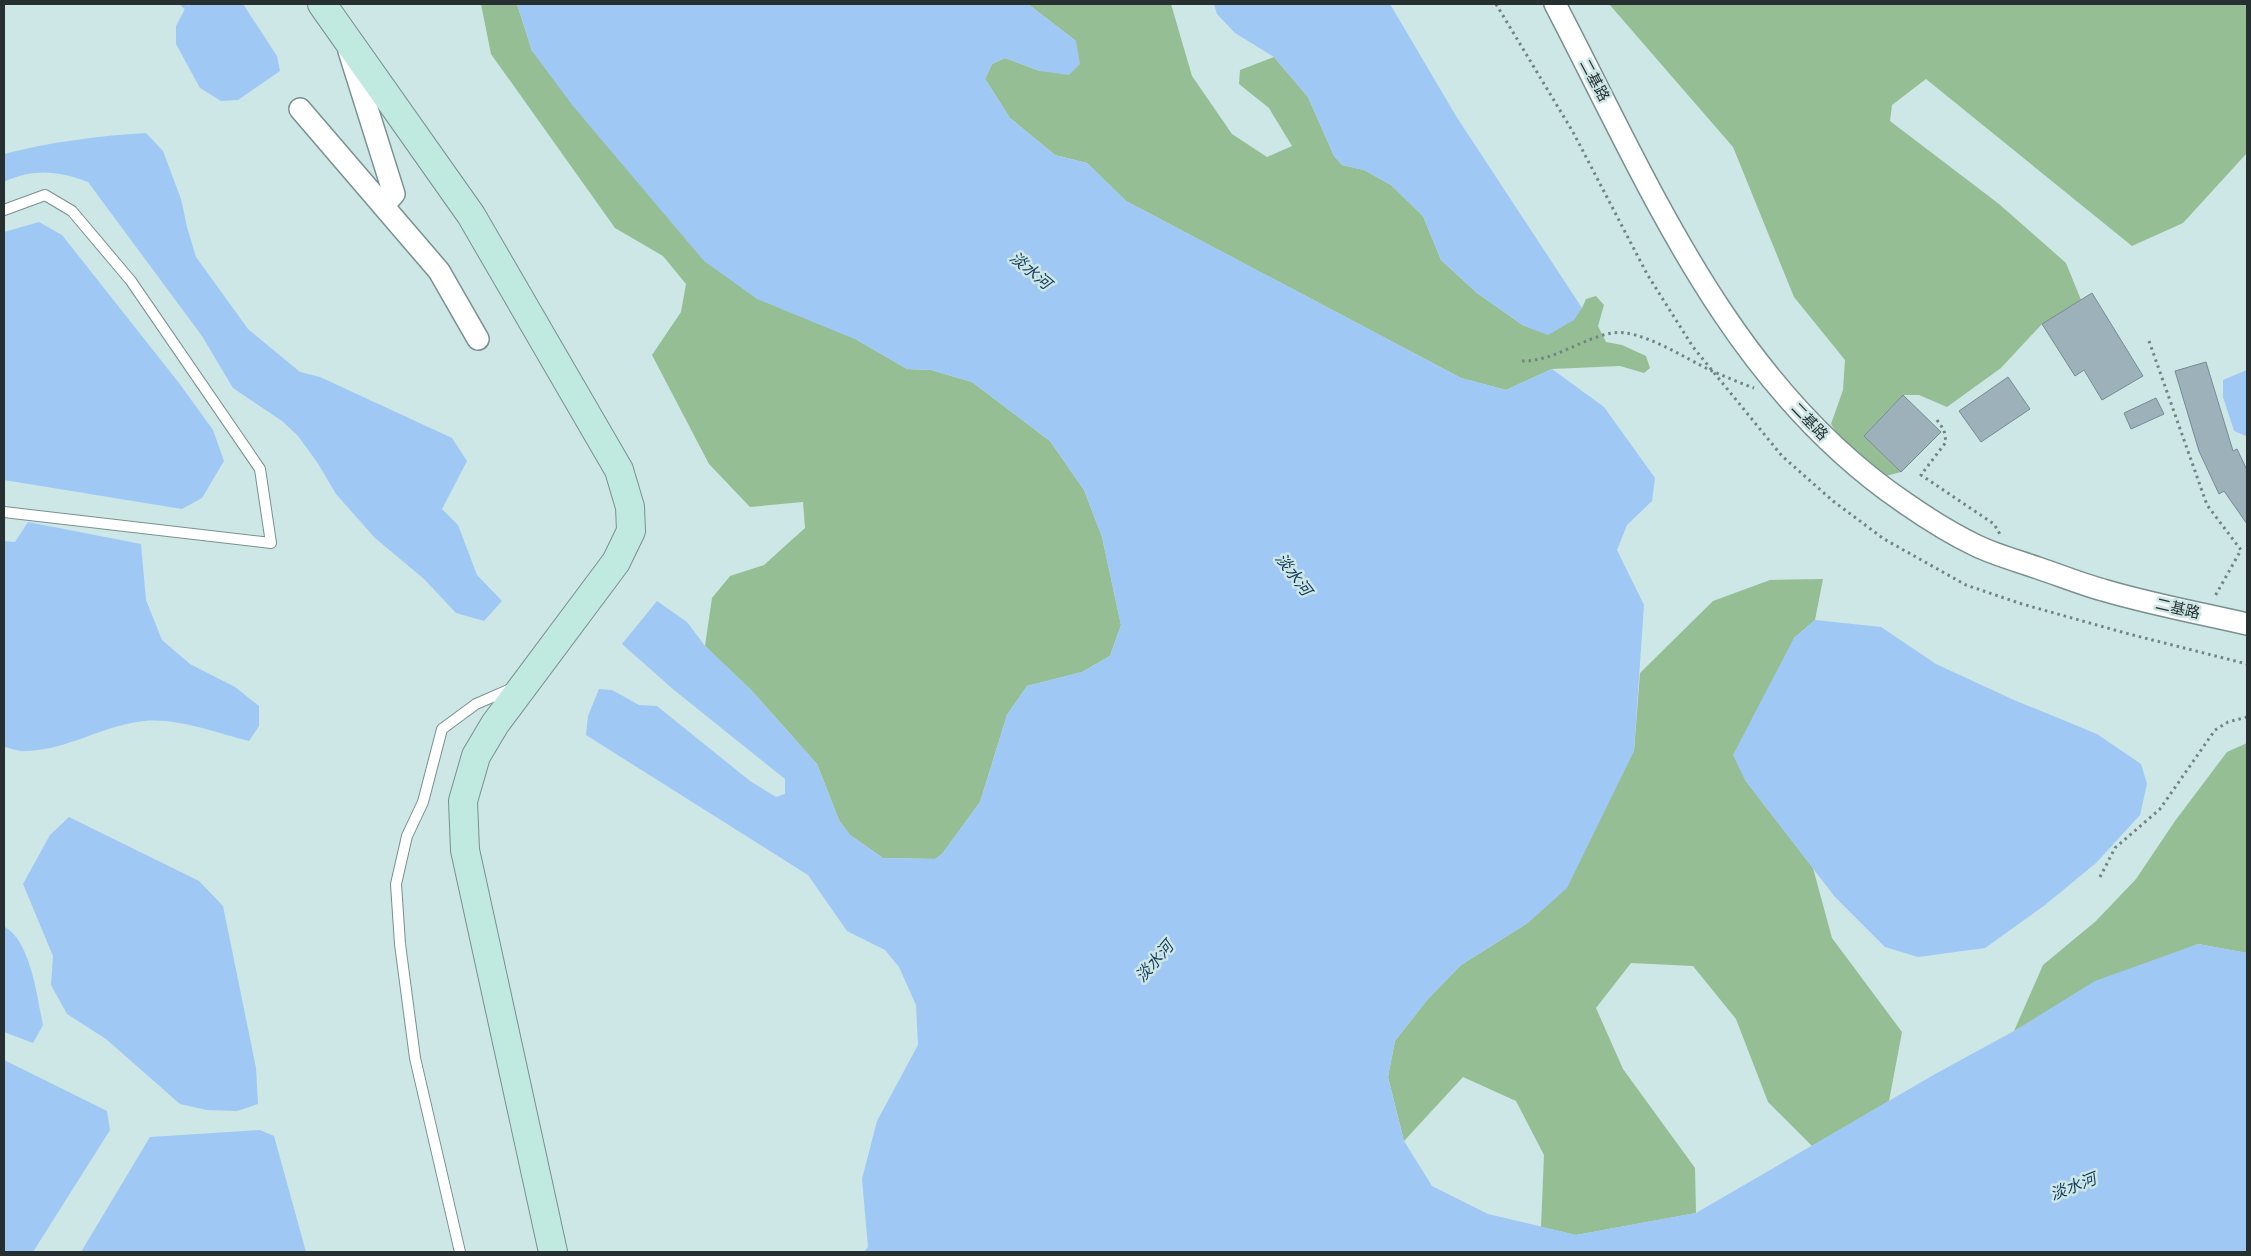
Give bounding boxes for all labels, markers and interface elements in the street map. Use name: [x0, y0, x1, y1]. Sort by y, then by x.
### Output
street label: 二基路: [1576, 56, 1614, 104]
water label: 淡水河: [1006, 247, 1058, 295]
street label: 二基路: [1788, 398, 1832, 444]
water label: 淡水河: [1272, 549, 1318, 602]
street label: 二基路: [2154, 594, 2202, 622]
water label: 淡水河: [1131, 934, 1179, 986]
water label: 淡水河: [2047, 1167, 2102, 1204]

